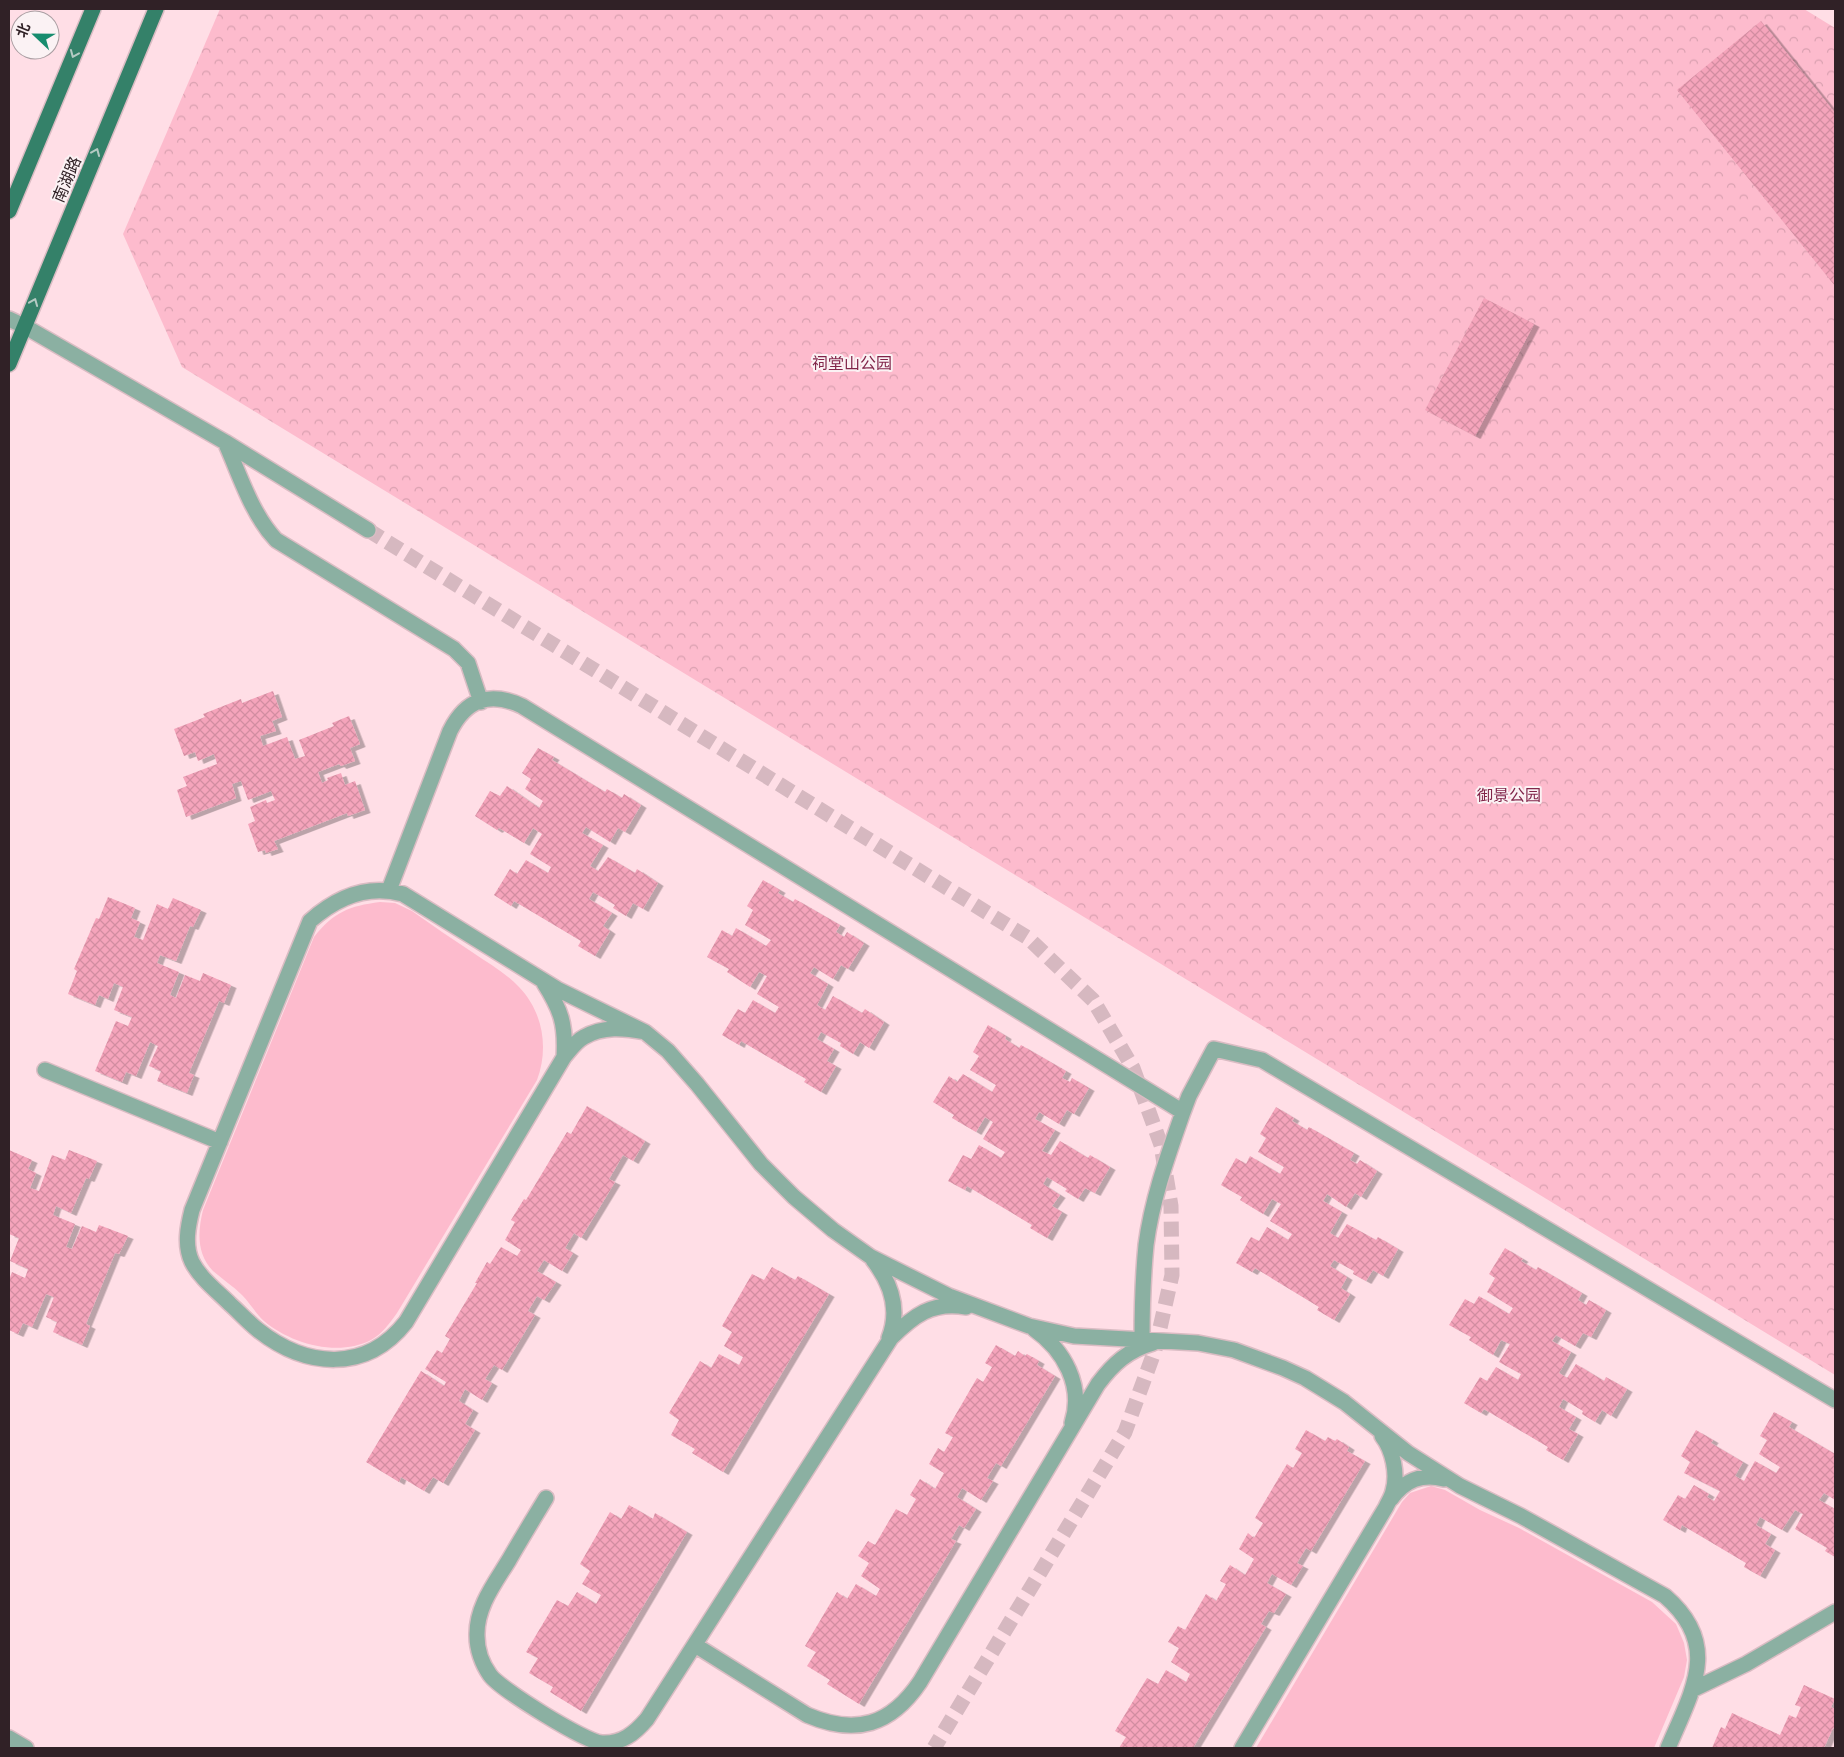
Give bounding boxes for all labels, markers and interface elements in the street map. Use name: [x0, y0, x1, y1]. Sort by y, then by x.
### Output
north arrow: [10, 10, 60, 60]
text: 北: [12, 20, 33, 40]
one-way arrow: [70, 49, 80, 58]
one-way arrow: [90, 148, 100, 157]
street label: 南湖路: [48, 153, 84, 205]
one-way arrow: [28, 298, 38, 307]
park label: 祠堂山公园: [812, 353, 892, 372]
park label: 御景公园: [1477, 785, 1541, 804]

